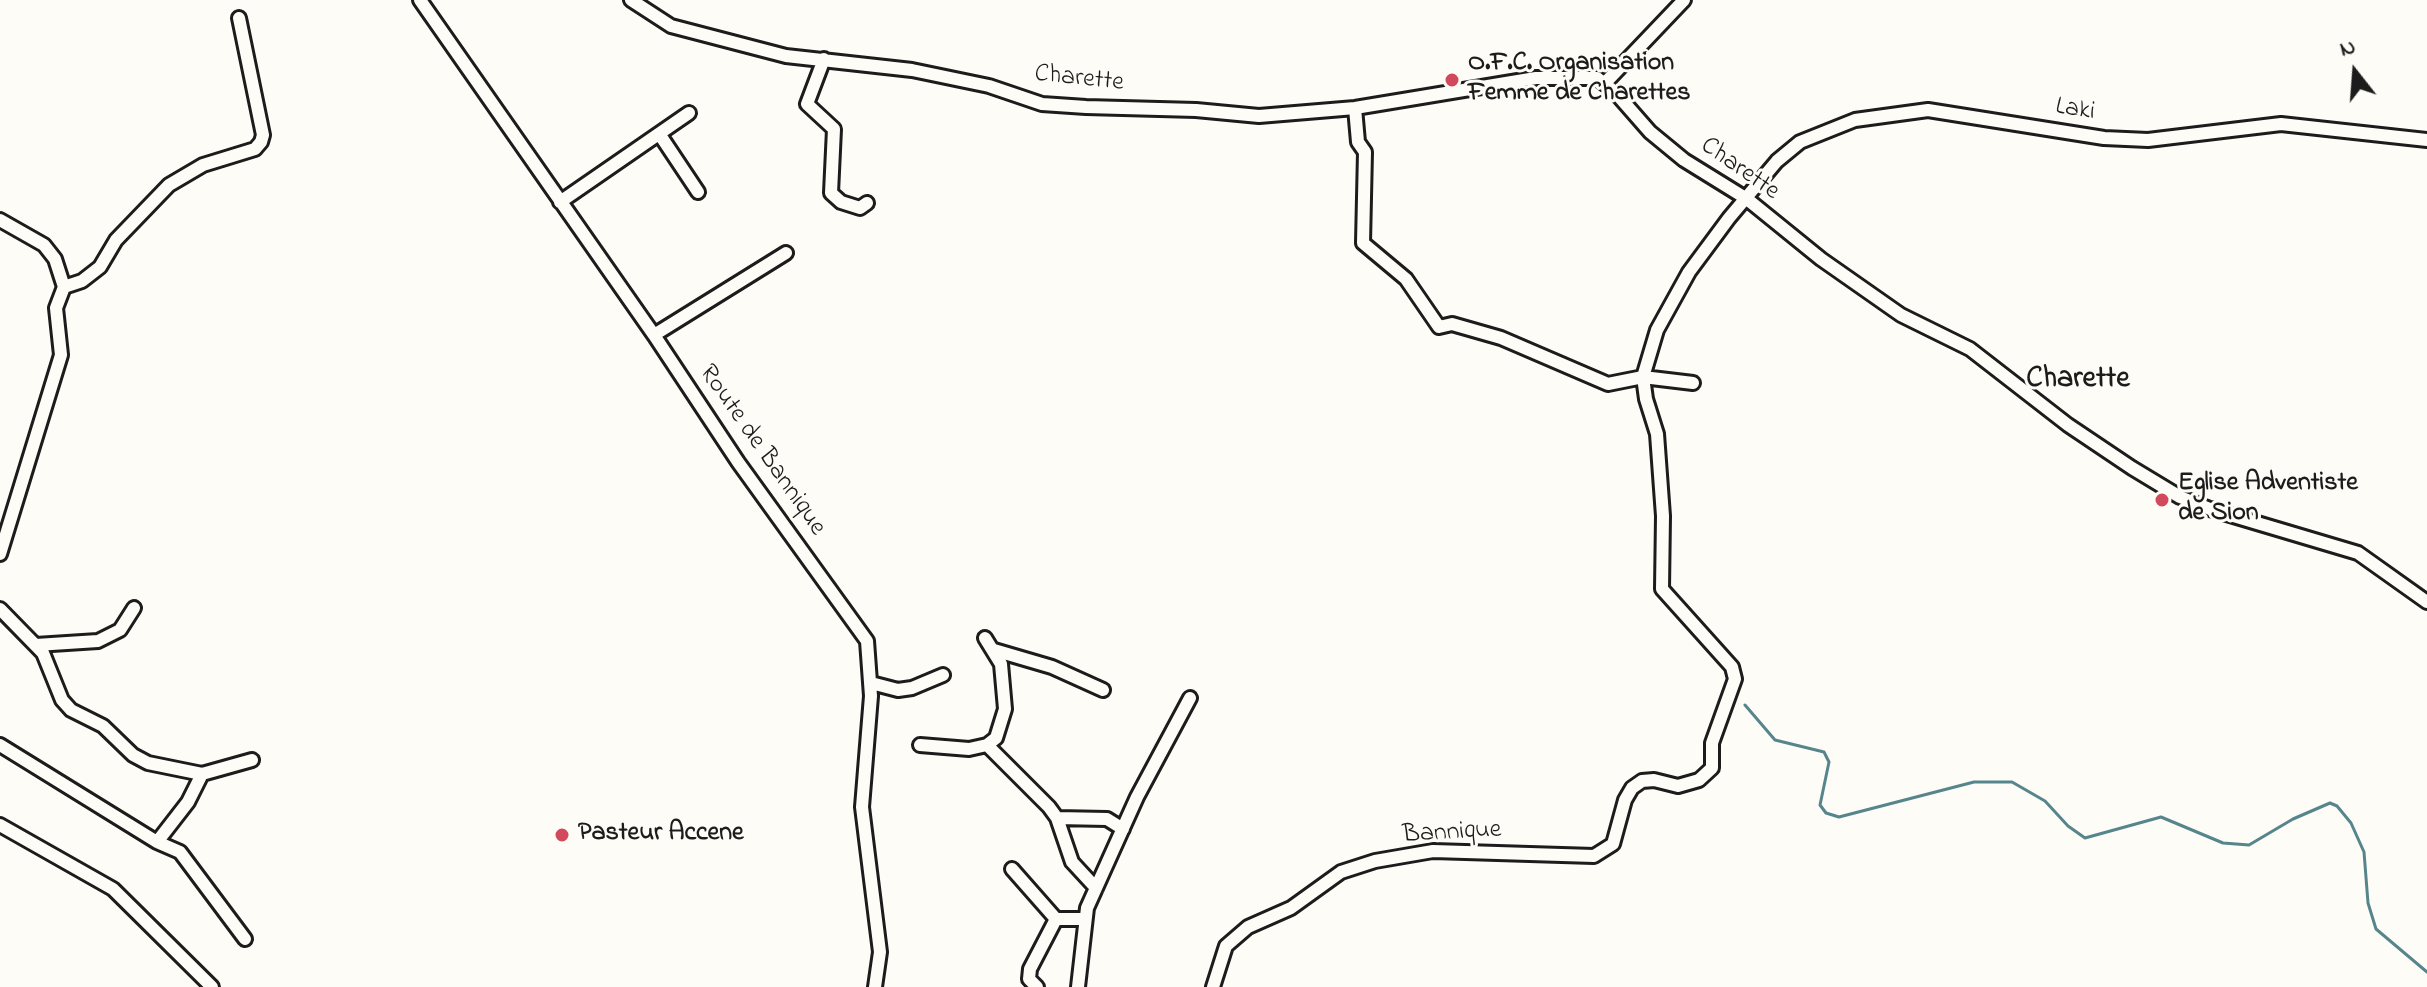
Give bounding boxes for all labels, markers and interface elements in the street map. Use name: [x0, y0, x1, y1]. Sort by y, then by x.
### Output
north arrow: [2315, 32, 2395, 112]
text: N: [2336, 32, 2360, 67]
place label: O.F.C. Organisation Femme de Charettes: [1468, 49, 1690, 110]
street label: Charette: [1033, 60, 1125, 100]
marker: O.F.C. Organisation Femme de Charettes: [1443, 71, 1461, 89]
street label: Laki: [2053, 92, 2097, 130]
street label: Charette: [1693, 132, 1785, 208]
street label: Route de Bannique: [690, 360, 832, 542]
district label: Charette: [2026, 363, 2130, 399]
place label: Eglise Adventiste de Sion: [2178, 469, 2358, 530]
marker: Eglise Adventiste de Sion: [2153, 491, 2171, 509]
street label: Bannique: [1402, 816, 1502, 852]
place label: Pasteur Accene: [578, 819, 744, 851]
marker: Pasteur Accene: [553, 826, 571, 844]

